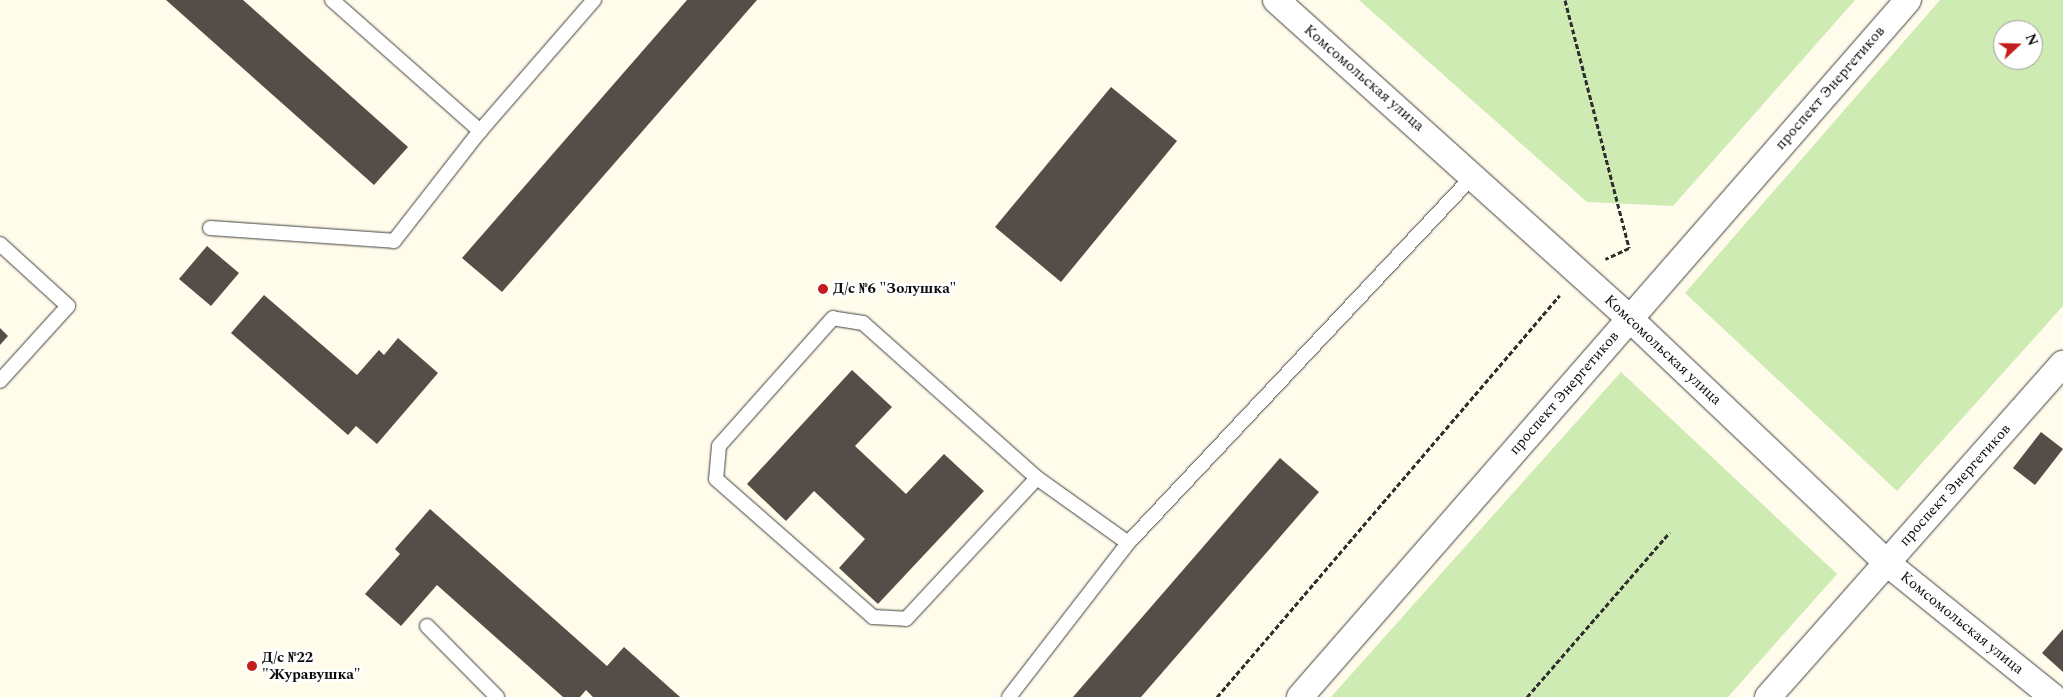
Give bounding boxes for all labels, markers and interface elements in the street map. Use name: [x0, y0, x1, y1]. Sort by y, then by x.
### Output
north arrow: [1993, 20, 2043, 70]
street label: Комсомольская улица: [1300, 21, 1428, 135]
street label: проспект Энергетиков: [1771, 22, 1889, 154]
text: N: [2020, 31, 2043, 49]
place label: Д/с №6 "Золушка": [833, 280, 956, 298]
marker: Д/с №6 "Золушка": [817, 283, 829, 295]
street label: Комсомольская улица: [1601, 291, 1725, 409]
street label: проспект Энергетиков: [1505, 327, 1623, 459]
street label: проспект Энергетиков: [1895, 420, 2015, 550]
street label: Комсомольская улица: [1897, 568, 2027, 678]
place label: Д/с №22 "Журавушка": [262, 648, 360, 683]
marker: Д/с №22 "Журавушка": [246, 660, 258, 672]

